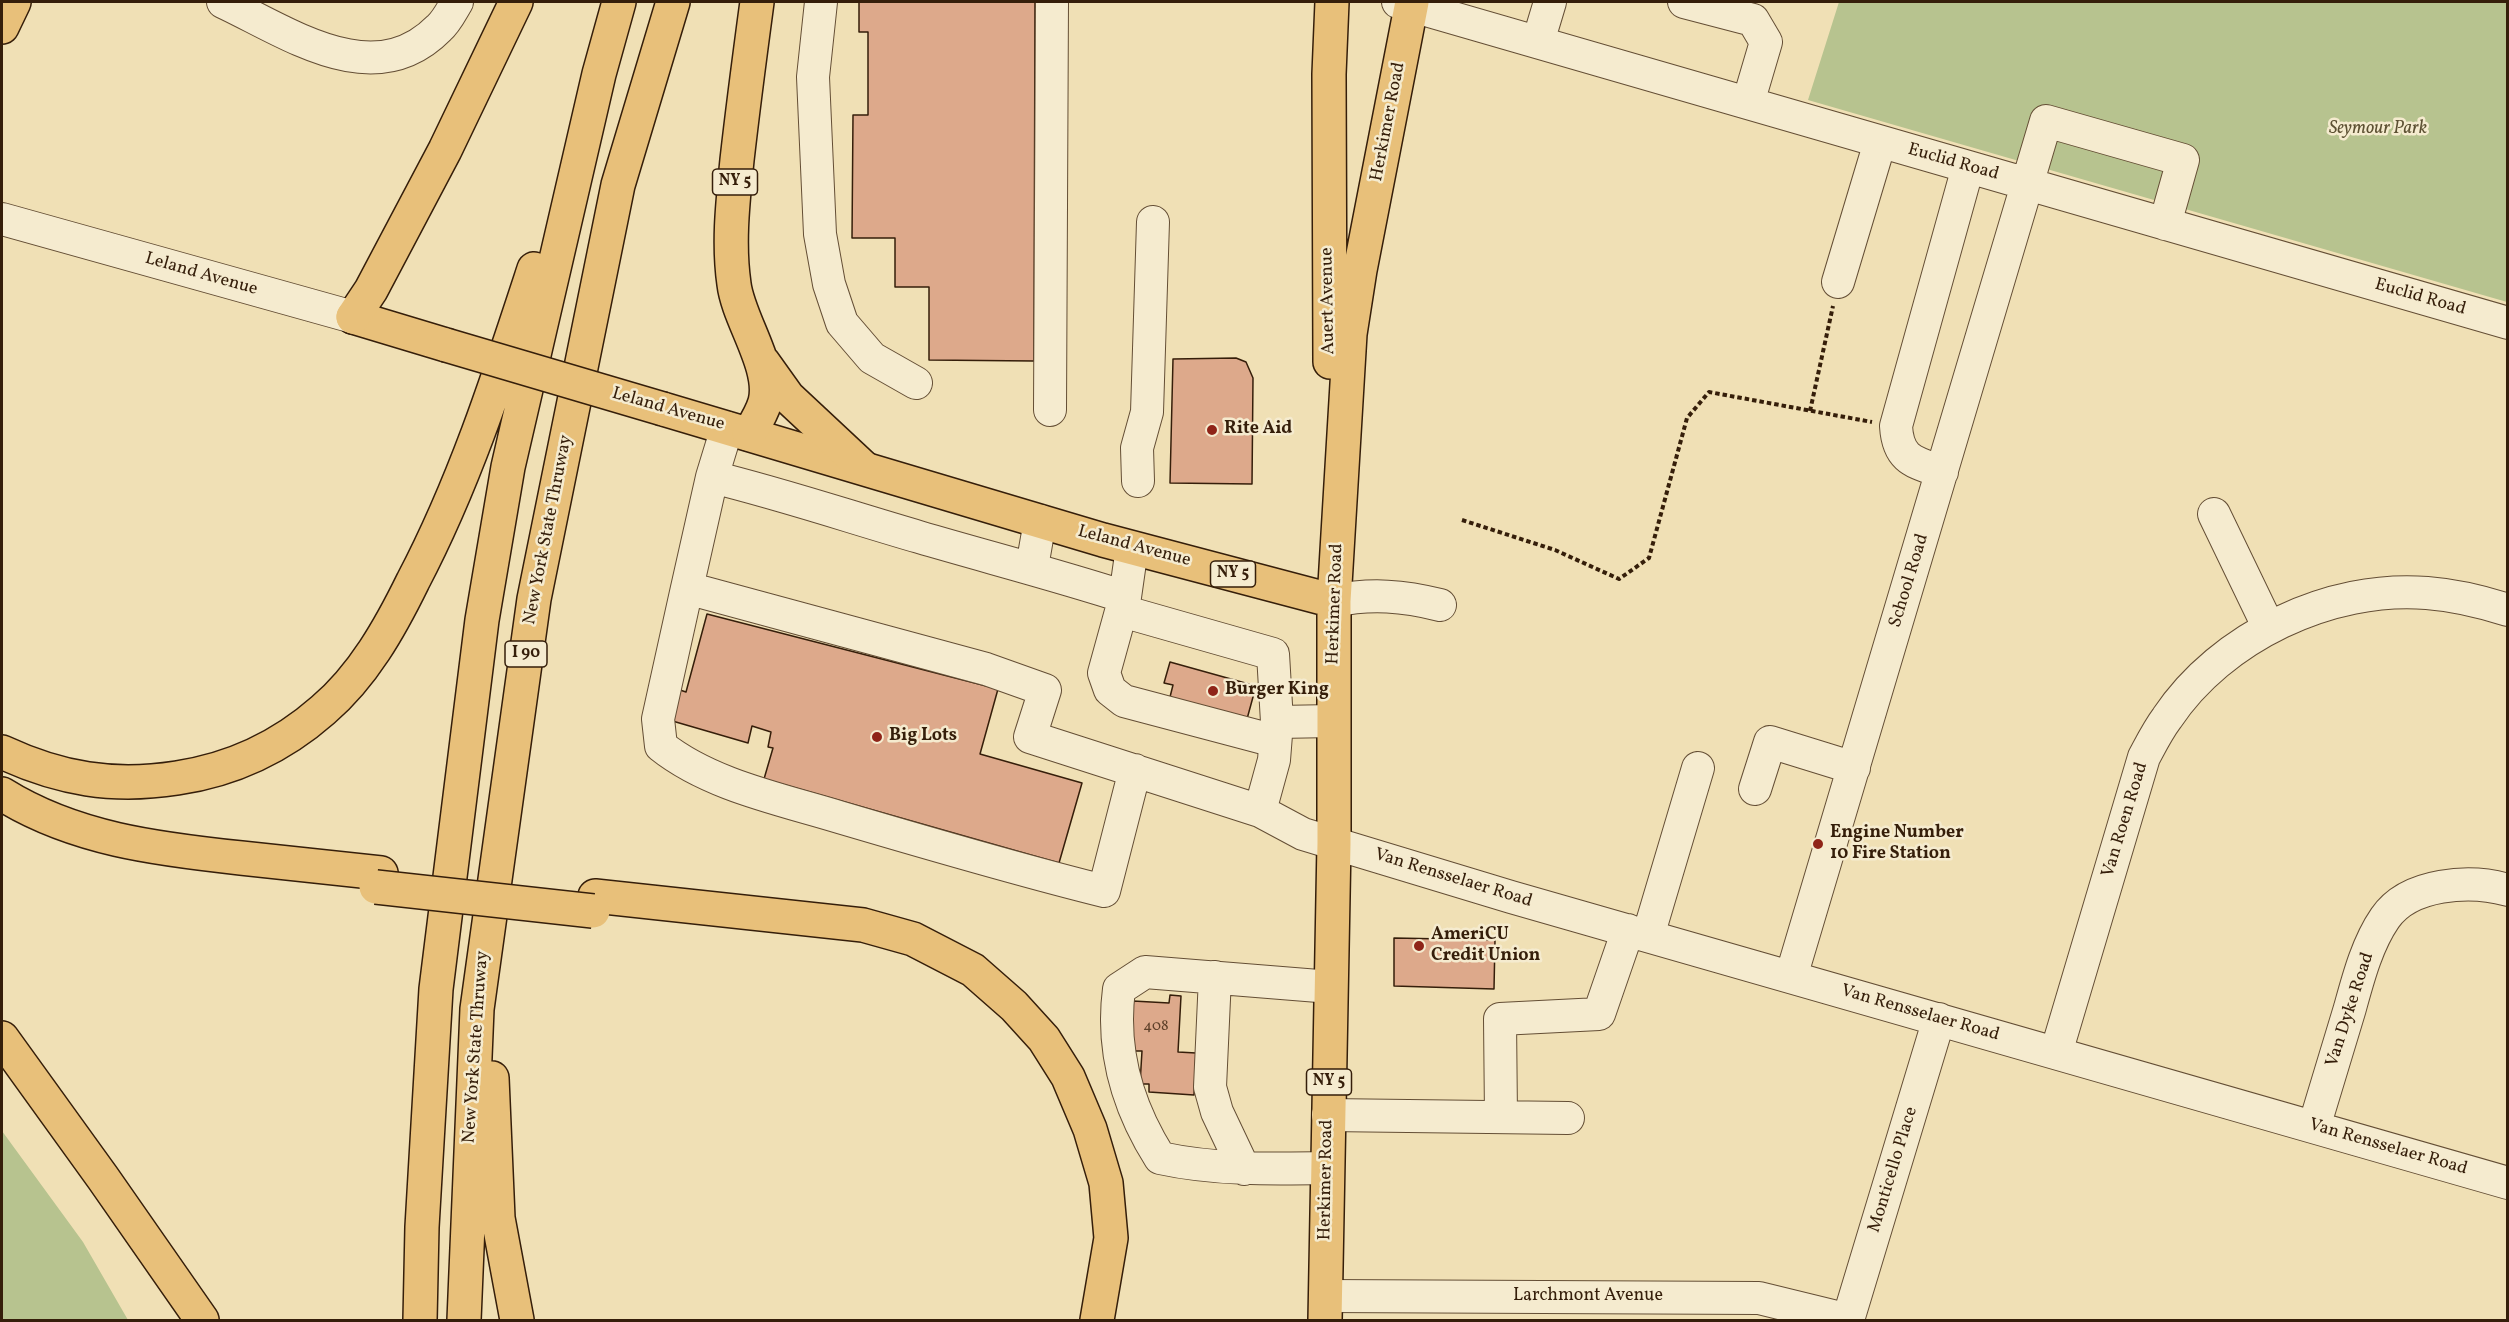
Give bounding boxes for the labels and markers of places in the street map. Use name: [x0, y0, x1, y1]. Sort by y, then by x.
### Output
place label: Rite Aid: [1224, 419, 1292, 441]
marker: Rite Aid: [1205, 423, 1219, 437]
place label: Burger King: [1225, 680, 1329, 702]
marker: Burger King: [1206, 684, 1220, 698]
place label: Big Lots: [889, 726, 957, 748]
marker: Big Lots: [870, 730, 884, 744]
place label: Engine Number 10 Fire Station: [1830, 823, 1964, 866]
marker: Engine Number 10 Fire Station: [1811, 837, 1825, 851]
place label: AmeriCU Credit Union: [1431, 925, 1540, 968]
marker: AmeriCU Credit Union: [1412, 939, 1426, 953]

